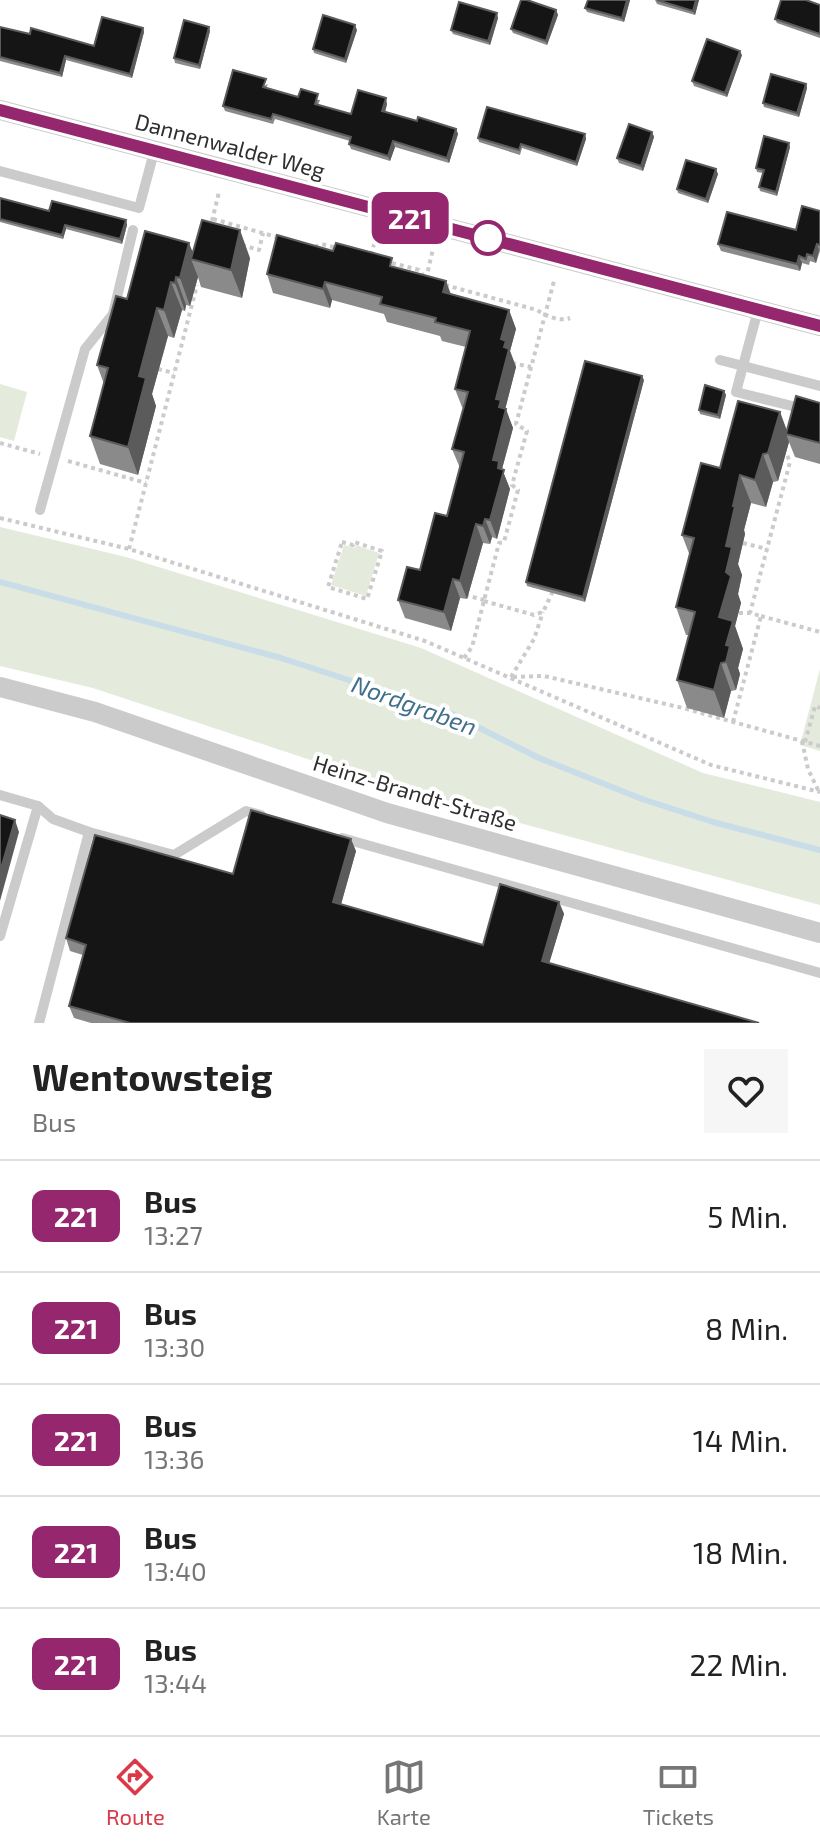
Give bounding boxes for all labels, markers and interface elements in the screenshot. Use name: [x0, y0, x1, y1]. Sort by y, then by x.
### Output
street label: Dannenwalder Weg: [132, 107, 328, 183]
line badge: 221: [364, 192, 456, 244]
text: 221: [388, 201, 432, 235]
unlabelled marker: [471, 221, 505, 255]
water label: Nordgraben: [348, 669, 481, 741]
street label: Heinz-Brandt-Straße: [310, 749, 520, 835]
button: heart: [704, 1049, 788, 1133]
text: Wentowsteig: [32, 1053, 273, 1099]
text: Bus: [32, 1106, 76, 1137]
text: Bus: [144, 1183, 197, 1219]
text: 5 Min.: [707, 1198, 788, 1234]
text: 221: [54, 1199, 98, 1233]
text: 13:27: [144, 1219, 203, 1250]
text: Bus: [144, 1295, 197, 1331]
text: 8 Min.: [705, 1310, 788, 1346]
text: 221: [54, 1311, 98, 1345]
text: 13:30: [144, 1331, 205, 1362]
text: Bus: [144, 1407, 197, 1443]
text: 14 Min.: [693, 1422, 788, 1458]
text: 221: [54, 1423, 98, 1457]
text: 13:36: [144, 1443, 204, 1474]
text: Bus: [144, 1519, 197, 1555]
text: 18 Min.: [693, 1534, 788, 1570]
text: 221: [54, 1535, 98, 1569]
text: 13:40: [144, 1555, 207, 1586]
text: Bus: [144, 1631, 197, 1667]
text: 22 Min.: [690, 1646, 788, 1682]
text: 221: [54, 1647, 98, 1681]
text: 13:44: [144, 1667, 207, 1698]
tab: Route: [106, 1755, 165, 1829]
tab: Karte: [377, 1755, 431, 1829]
tab: Tickets: [643, 1755, 714, 1829]

